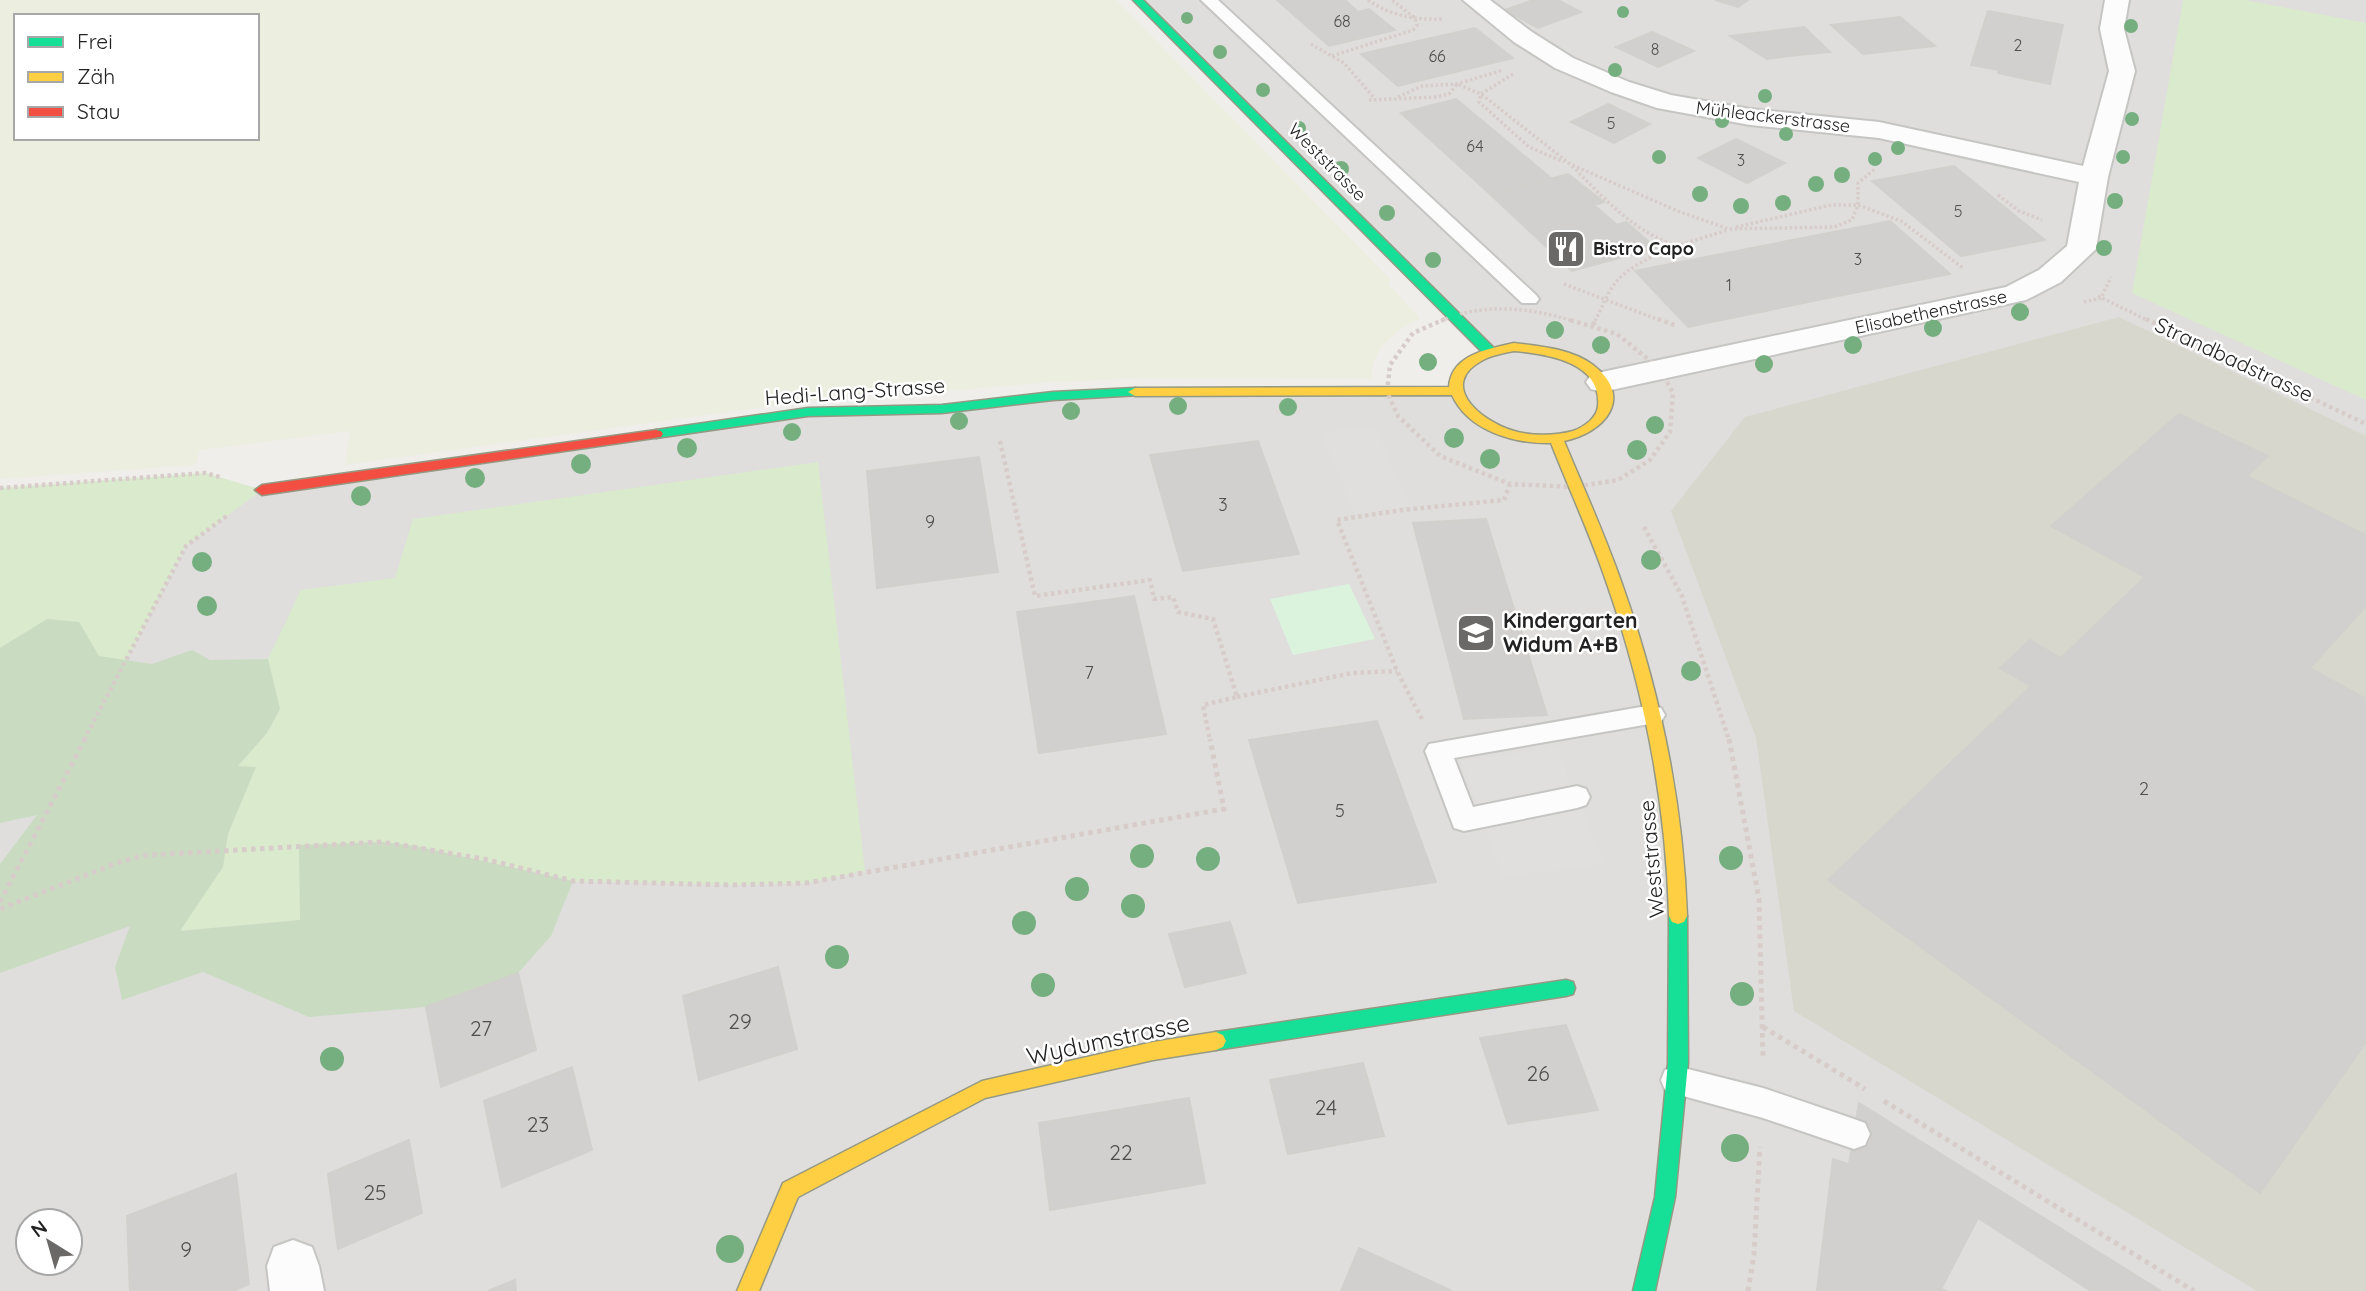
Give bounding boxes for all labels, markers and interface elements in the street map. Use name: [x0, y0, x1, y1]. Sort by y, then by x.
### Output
house number: 68: [1333, 11, 1351, 31]
legend: [14, 14, 259, 140]
text: Frei: [77, 28, 113, 54]
house number: 2: [2014, 35, 2023, 55]
house number: 8: [1651, 39, 1659, 59]
house number: 66: [1428, 46, 1446, 66]
text: Zäh: [77, 63, 115, 89]
street label: Mühleackerstrasse: [1695, 96, 1852, 137]
text: Stau: [77, 98, 120, 124]
house number: 5: [1607, 113, 1615, 133]
street label: Weststrasse: [1283, 118, 1371, 206]
house number: 64: [1466, 136, 1484, 156]
house number: 3: [1737, 150, 1745, 170]
house number: 5: [1954, 201, 1962, 221]
restaurant icon: Bistro Capo: [1545, 228, 1587, 270]
place label: Bistro Capo: [1593, 237, 1694, 260]
house number: 3: [1854, 249, 1862, 269]
house number: 1: [1726, 275, 1732, 295]
street label: Elisabethenstrasse: [1853, 284, 2009, 339]
street label: Strandbadstrasse: [2151, 311, 2318, 407]
street label: Hedi-Lang-Strasse: [764, 372, 946, 410]
house number: 3: [1218, 493, 1228, 516]
house number: 9: [925, 510, 935, 533]
place label: Kindergarten Widum A+B: [1503, 607, 1638, 657]
school or university icon: Kindergarten Widum A+B: [1455, 612, 1497, 654]
house number: 7: [1084, 661, 1094, 684]
house number: 2: [2139, 777, 2149, 800]
house number: 5: [1335, 799, 1345, 822]
street label: Weststrasse: [1633, 799, 1669, 919]
street label: Wydumstrasse: [1023, 1007, 1192, 1071]
house number: 29: [728, 1008, 752, 1034]
house number: 27: [470, 1015, 492, 1041]
house number: 26: [1527, 1060, 1549, 1086]
house number: 24: [1315, 1094, 1337, 1120]
house number: 23: [527, 1111, 549, 1137]
house number: 22: [1109, 1139, 1133, 1165]
house number: 25: [363, 1179, 387, 1205]
north arrow: [14, 1207, 84, 1277]
text: N: [26, 1215, 52, 1242]
house number: 9: [180, 1236, 192, 1262]

